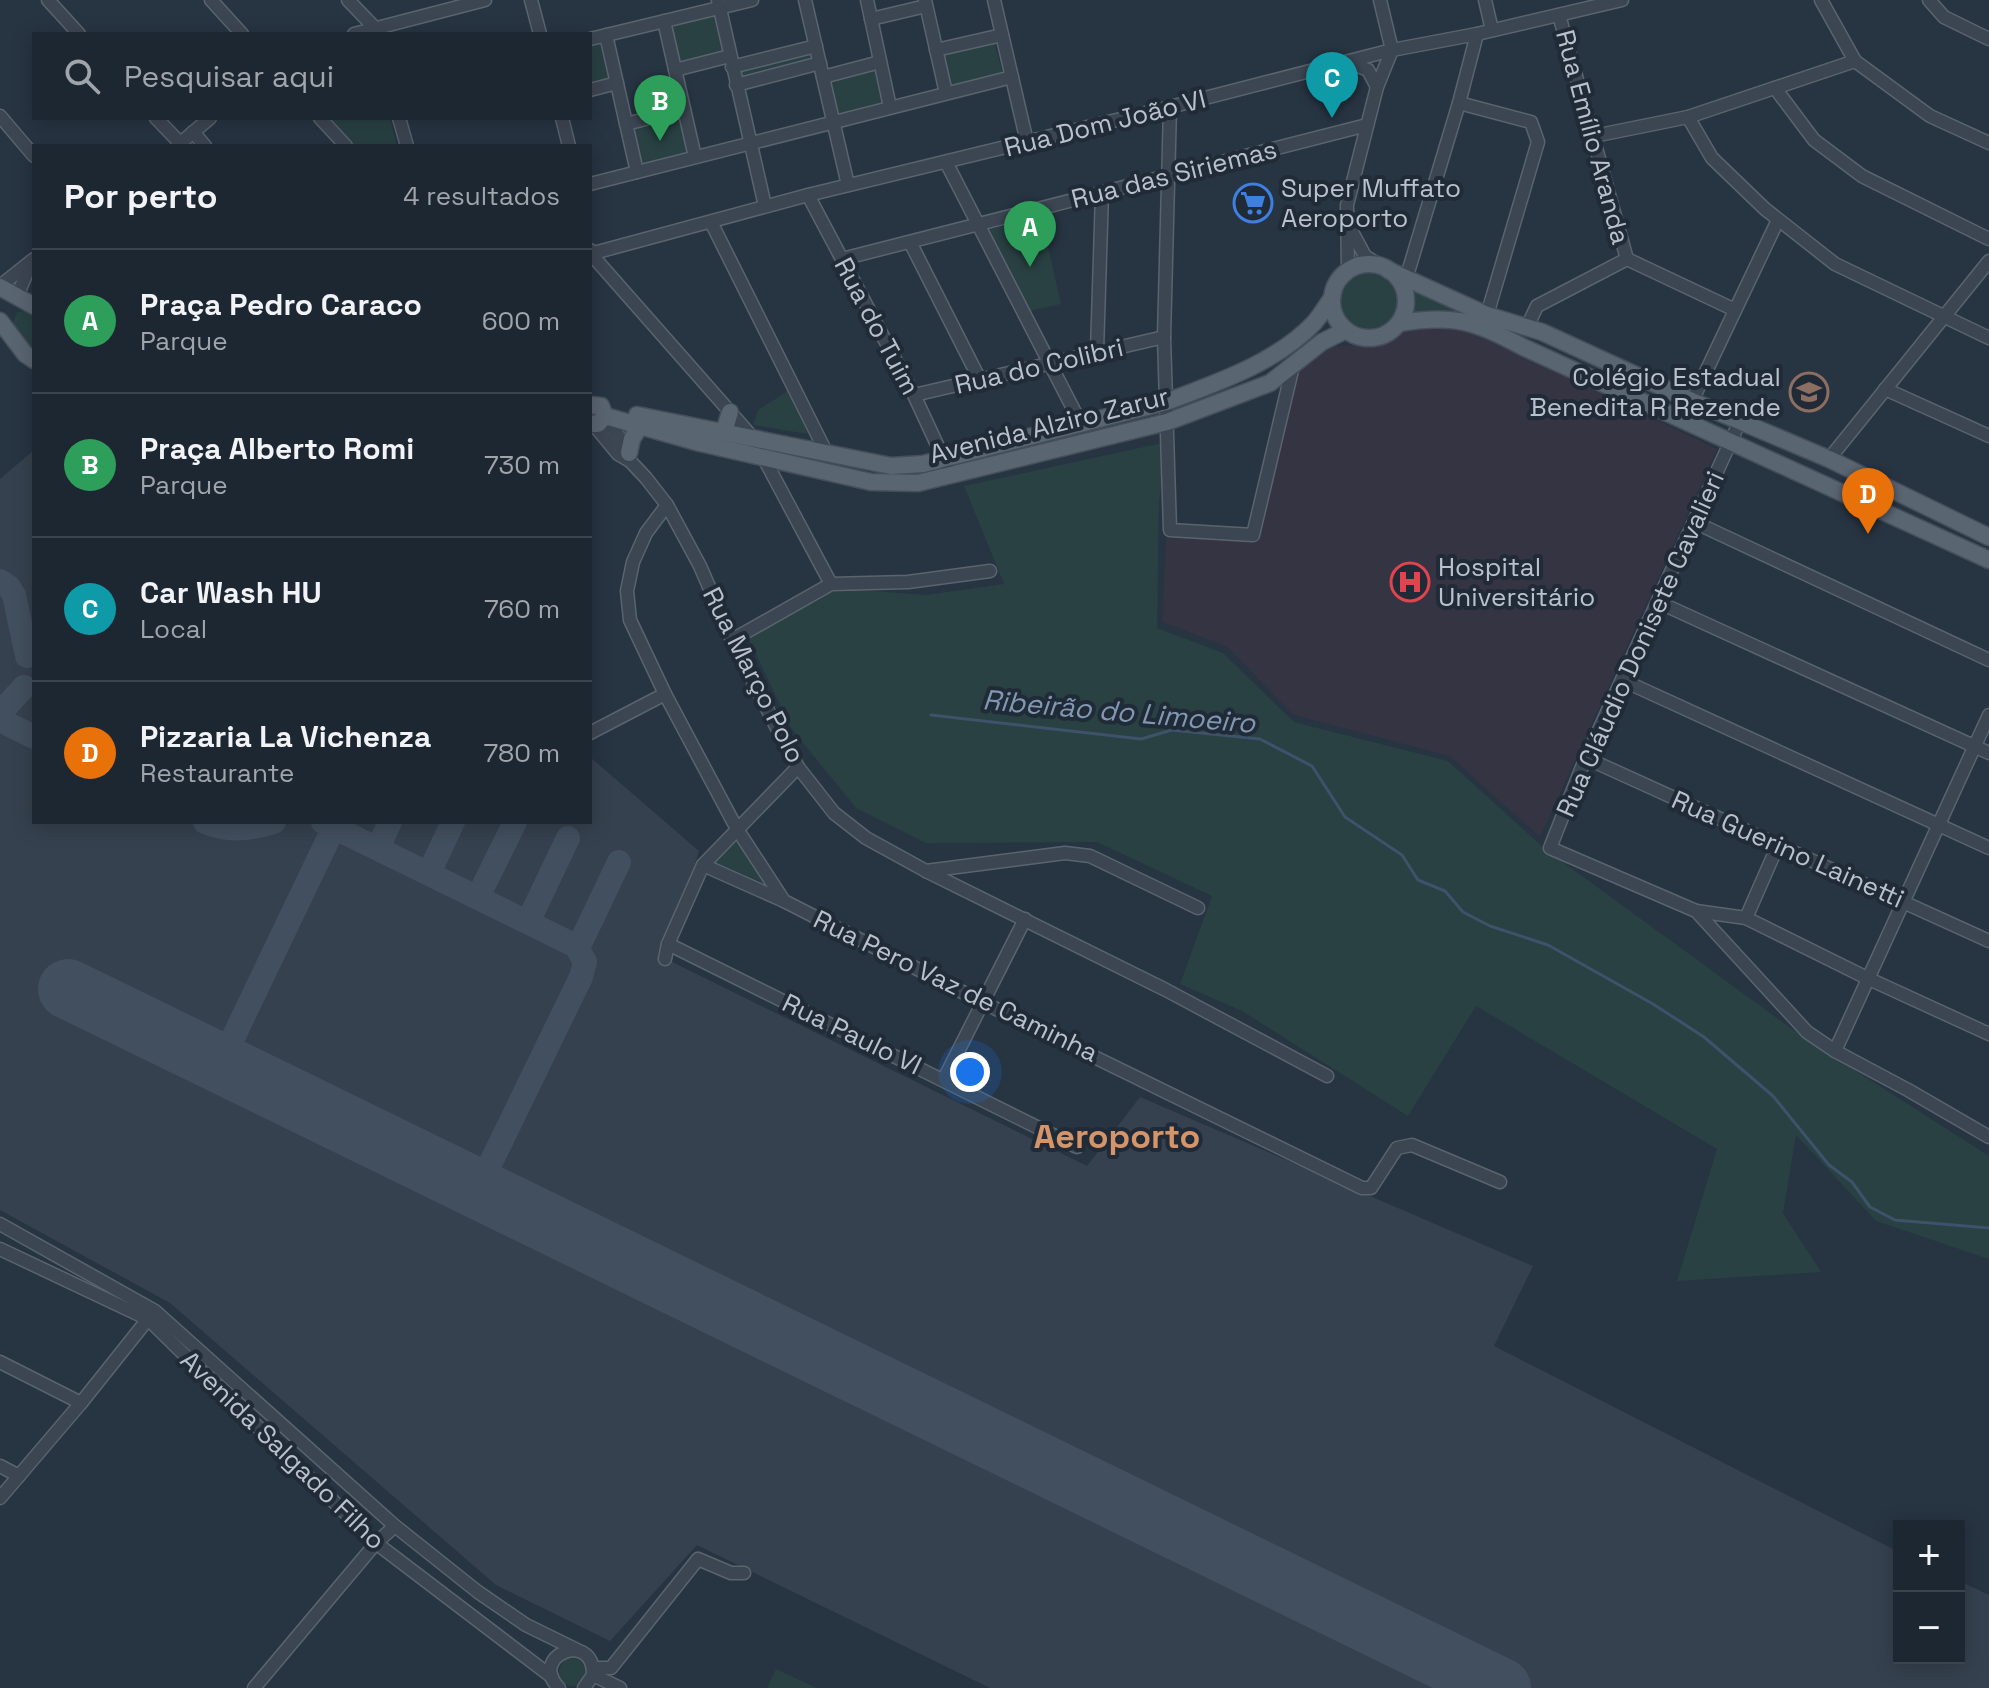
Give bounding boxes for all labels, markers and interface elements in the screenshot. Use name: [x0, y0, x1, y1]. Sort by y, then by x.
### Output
street label: Rua Emílio Aranda: [1548, 26, 1638, 248]
search box: [32, 32, 592, 120]
pin: C: [1306, 52, 1358, 118]
icon: search: [60, 54, 104, 98]
text: Pesquisar aqui: [124, 57, 334, 96]
pin: B: [634, 75, 686, 141]
street label: Rua Dom João VI: [1001, 82, 1209, 164]
street label: Rua das Siriemas: [1068, 132, 1280, 216]
place label: Super Muffato Aeroporto: [1281, 171, 1461, 235]
text: Por perto: [64, 175, 218, 218]
text: 4 resultados: [403, 179, 560, 213]
supermarket icon: Super Muffato Aeroporto: [1232, 182, 1274, 224]
pin: A: [1004, 201, 1056, 267]
street label: Rua do Tuim: [827, 251, 927, 401]
text: Praça Pedro Caraco: [140, 285, 422, 324]
text: A: [82, 304, 98, 338]
text: 600 m: [482, 304, 560, 338]
text: Parque: [140, 324, 228, 358]
street label: Rua do Colibri: [951, 330, 1127, 402]
place label: Colégio Estadual Benedita R Rezende: [1530, 360, 1781, 424]
school or university icon: Colégio Estadual Benedita R Rezende: [1788, 371, 1830, 413]
street label: Avenida Alziro Zarur: [926, 379, 1172, 471]
text: Praça Alberto Romi: [140, 429, 414, 468]
text: B: [81, 448, 99, 482]
text: 730 m: [484, 448, 560, 482]
street label: Rua Cláudio Donisete Cavalieri: [1548, 466, 1732, 822]
text: Parque: [140, 468, 228, 502]
pin: D: [1842, 468, 1894, 534]
place label: Hospital Universitário: [1438, 550, 1595, 614]
hospital icon: Hospital Universitário: [1389, 561, 1431, 603]
text: Car Wash HU: [140, 573, 322, 612]
street label: Rua Março Polo: [695, 581, 813, 769]
text: C: [82, 592, 98, 626]
text: 760 m: [484, 592, 560, 626]
text: Local: [140, 612, 207, 646]
water label: Ribeirão do Limoeiro: [981, 681, 1257, 741]
text: Pizzaria La Vichenza: [140, 717, 431, 756]
text: D: [81, 736, 99, 770]
text: 780 m: [484, 736, 560, 770]
text: Restaurante: [140, 756, 294, 790]
street label: Rua Guerino Lainetti: [1667, 782, 1909, 916]
street label: Rua Pero Vaz de Caminha: [808, 902, 1104, 1070]
street label: Rua Paulo VI: [777, 986, 927, 1082]
your location: [950, 1052, 990, 1092]
district label: Aeroporto: [1034, 1115, 1200, 1158]
street label: Avenida Salgado Filho: [173, 1343, 393, 1557]
map controls: [1893, 1520, 1965, 1664]
button: +: [1893, 1520, 1965, 1592]
button: −: [1893, 1592, 1965, 1664]

